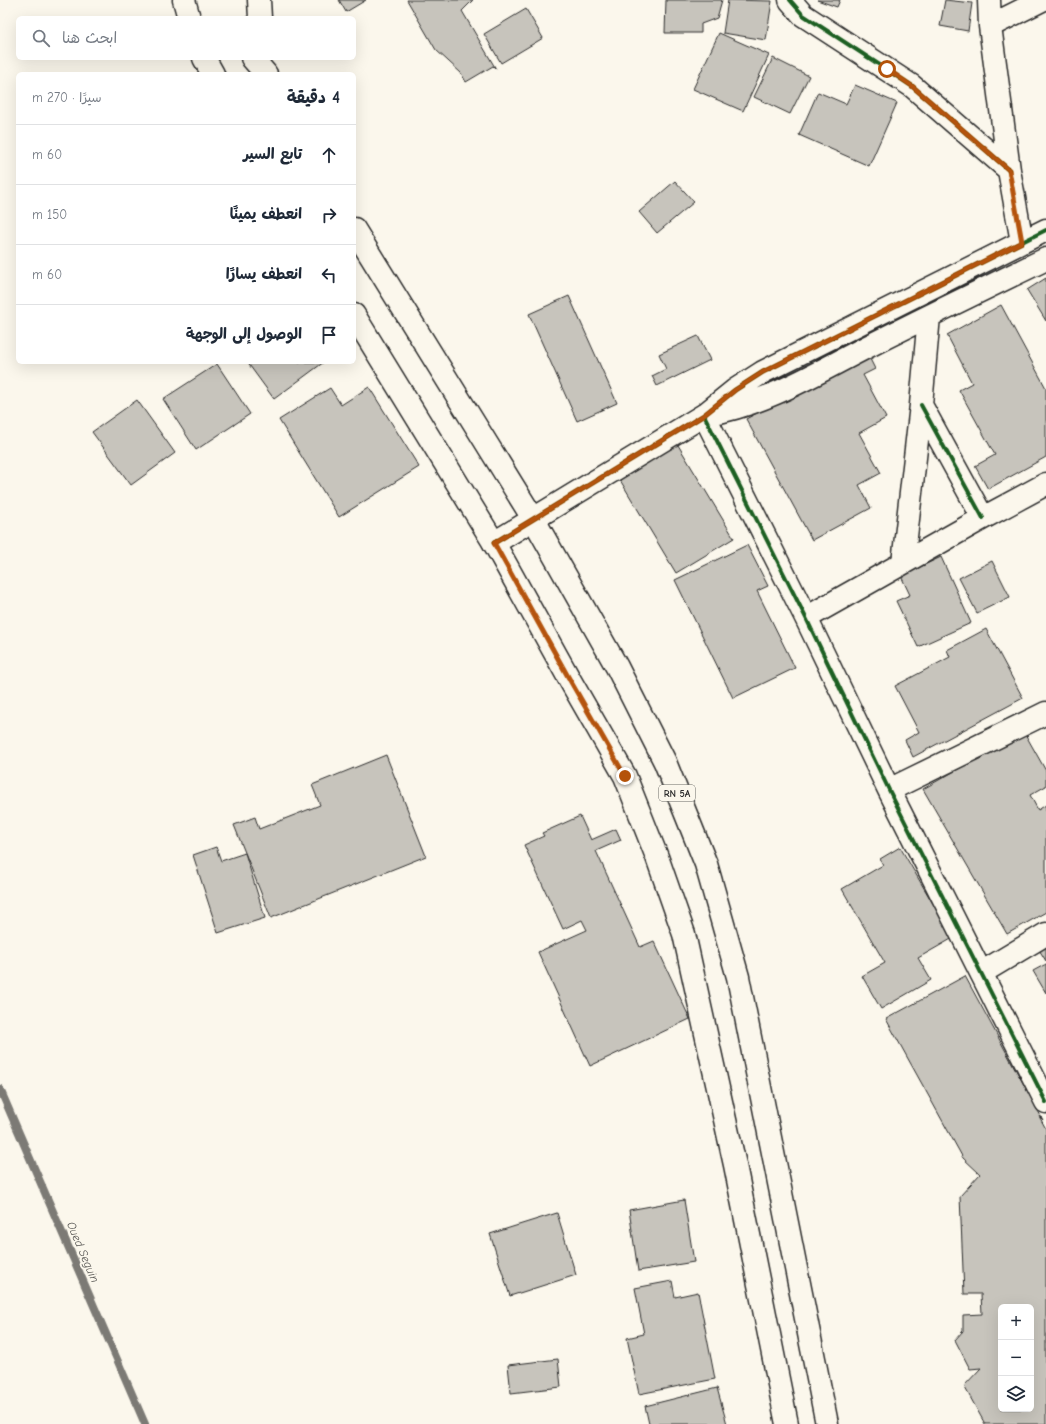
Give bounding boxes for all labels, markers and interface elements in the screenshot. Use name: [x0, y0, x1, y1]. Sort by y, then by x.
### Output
search box: [16, 16, 356, 60]
icon: search: [30, 27, 52, 49]
text: ابحث هنا: [62, 29, 117, 47]
route start: [878, 60, 896, 78]
text: 4 دقيقة: [287, 88, 340, 107]
text: سيرًا · 270 m: [32, 90, 102, 105]
icon: ahead: [318, 144, 340, 166]
text: تابع السير: [243, 145, 302, 163]
text: 60 m: [32, 147, 62, 162]
icon: right: [318, 204, 340, 226]
text: انعطف يمينًا: [230, 205, 302, 223]
text: 150 m: [32, 207, 67, 222]
icon: left: [318, 264, 340, 286]
text: انعطف يسارًا: [226, 265, 302, 283]
text: 60 m: [32, 267, 62, 282]
icon: arrive: [318, 324, 340, 346]
text: الوصول إلى الوجهة: [186, 325, 302, 343]
route end: [616, 767, 634, 785]
road number: RN 5A: [659, 785, 695, 801]
water label: Oued Seguin: [64, 1219, 102, 1285]
map controls: [998, 1304, 1034, 1412]
button: +: [998, 1304, 1034, 1340]
button: −: [998, 1340, 1034, 1376]
button: layers: [998, 1376, 1034, 1412]

